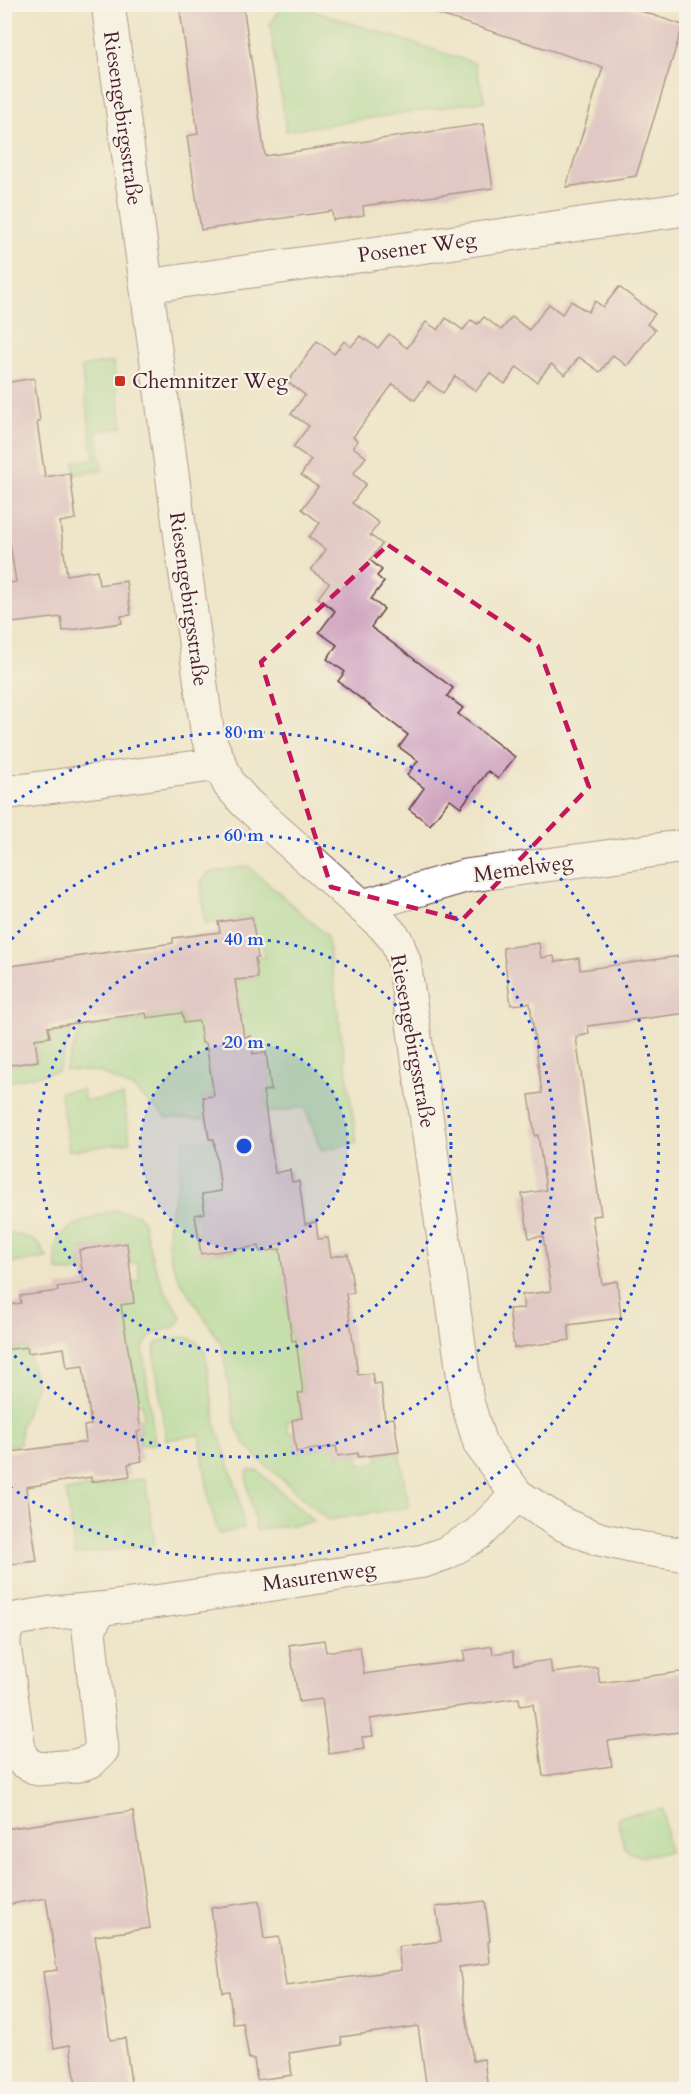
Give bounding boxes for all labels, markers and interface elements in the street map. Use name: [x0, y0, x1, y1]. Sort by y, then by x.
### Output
street label: Riesengebirgsstraße: [96, 29, 149, 207]
street label: Posener Weg: [356, 225, 479, 270]
place label: Chemnitzer Weg: [132, 367, 288, 396]
marker: Chemnitzer Weg: [113, 374, 127, 388]
street label: Riesengebirgsstraße: [162, 510, 215, 688]
text: 80 m: [224, 720, 264, 745]
text: 60 m: [224, 823, 264, 848]
street label: Memelweg: [471, 847, 575, 890]
text: 40 m: [224, 927, 264, 952]
street label: Riesengebirgsstraße: [383, 952, 442, 1130]
text: 20 m: [224, 1030, 264, 1055]
centre of rings: [234, 1136, 254, 1156]
street label: Masurenweg: [260, 1554, 378, 1599]

